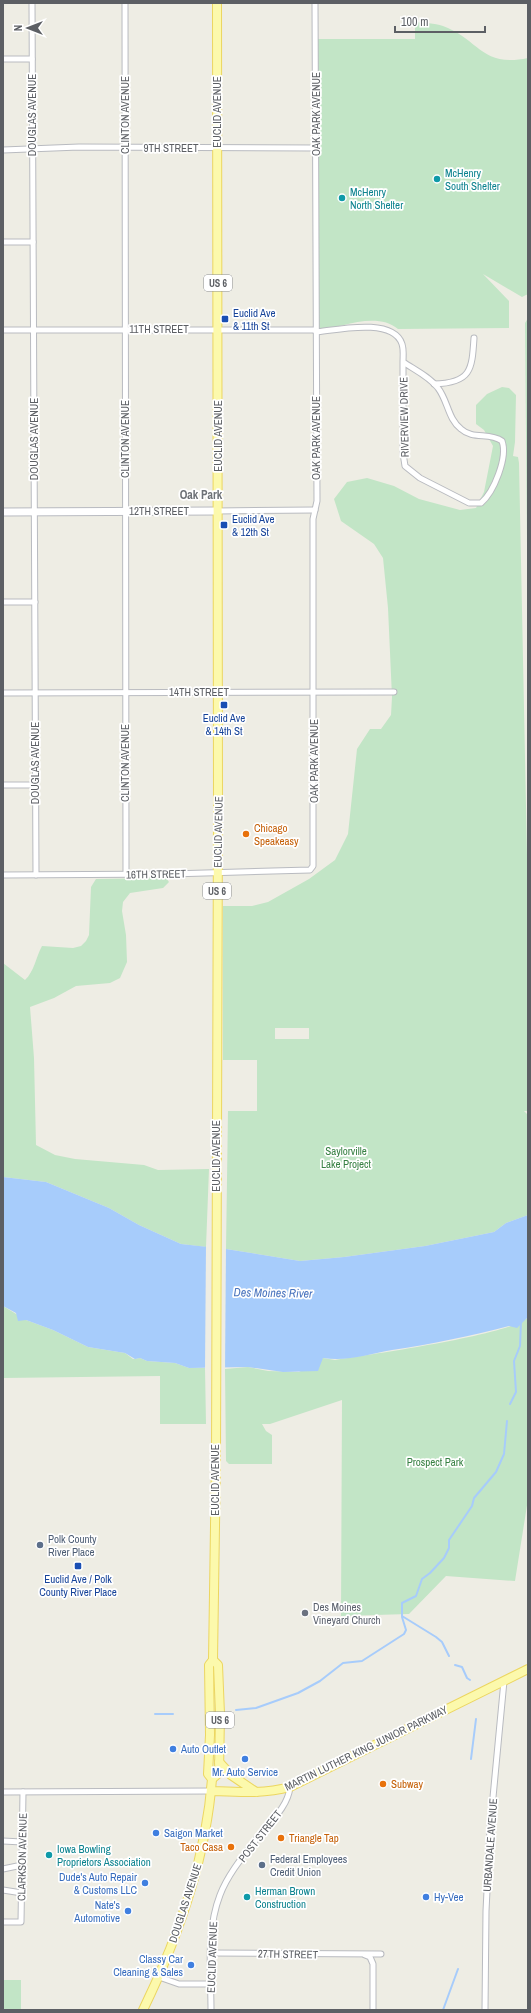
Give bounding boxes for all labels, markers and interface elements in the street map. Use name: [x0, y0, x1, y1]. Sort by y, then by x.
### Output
north arrow: [8, 8, 48, 48]
scale bar: [395, 8, 485, 34]
text: 100 m: [401, 14, 428, 30]
text: N: [11, 25, 25, 31]
street label: OAK PARK AVENUE: [309, 72, 323, 156]
street label: DOUGLAS AVENUE: [25, 74, 39, 156]
street label: CLINTON AVENUE: [118, 76, 132, 154]
street label: EUCLID AVENUE: [210, 76, 224, 148]
street label: 9TH STREET: [143, 141, 199, 155]
place label: McHenry South Shelter: [445, 166, 500, 193]
marker: McHenry South Shelter: [432, 174, 442, 184]
place label: McHenry North Shelter: [350, 185, 403, 212]
marker: McHenry North Shelter: [337, 193, 347, 203]
road number: US 6: [204, 275, 232, 291]
place label: Euclid Ave & 11th St: [233, 306, 275, 333]
marker: Euclid Ave & 11th St: [220, 314, 230, 324]
street label: 11TH STREET: [129, 322, 189, 336]
street label: RIVERVIEW DRIVE: [396, 377, 412, 457]
street label: OAK PARK AVENUE: [309, 396, 323, 480]
street label: DOUGLAS AVENUE: [27, 398, 41, 480]
street label: CLINTON AVENUE: [118, 400, 132, 478]
street label: EUCLID AVENUE: [211, 400, 225, 472]
district label: Oak Park: [180, 487, 223, 503]
street label: 12TH STREET: [129, 504, 190, 518]
place label: Euclid Ave & 12th St: [232, 512, 274, 539]
marker: Euclid Ave & 12th St: [219, 520, 229, 530]
street label: 14TH STREET: [169, 685, 230, 699]
marker: Euclid Ave & 14th St: [219, 700, 229, 710]
place label: Euclid Ave & 14th St: [203, 711, 245, 738]
street label: OAK PARK AVENUE: [307, 719, 321, 803]
street label: DOUGLAS AVENUE: [28, 722, 42, 804]
street label: CLINTON AVENUE: [118, 724, 132, 802]
street label: EUCLID AVENUE: [210, 796, 226, 868]
place label: Chicago Speakeasy: [254, 821, 299, 848]
marker: Chicago Speakeasy: [241, 829, 251, 839]
street label: 16TH STREET: [126, 866, 187, 882]
road number: US 6: [203, 883, 231, 899]
street label: EUCLID AVENUE: [209, 1120, 223, 1192]
park label: Saylorville Lake Project: [321, 1144, 372, 1171]
water label: Des Moines River: [233, 1284, 313, 1302]
street label: EUCLID AVENUE: [208, 1444, 222, 1516]
park label: Prospect Park: [407, 1455, 464, 1469]
place label: Polk County River Place: [48, 1532, 97, 1559]
marker: Polk County River Place: [35, 1540, 45, 1550]
marker: Euclid Ave / Polk County River Place: [73, 1561, 83, 1571]
place label: Euclid Ave / Polk County River Place: [39, 1572, 117, 1599]
place label: Des Moines Vineyard Church: [313, 1600, 381, 1627]
marker: Des Moines Vineyard Church: [300, 1608, 310, 1618]
street label: MARTIN LUTHER KING JUNIOR PARKWAY: [282, 1702, 450, 1794]
road number: US 6: [206, 1712, 234, 1728]
place label: Auto Outlet: [180, 1742, 227, 1756]
marker: Auto Outlet: [168, 1744, 178, 1754]
marker: Mr. Auto Service: [240, 1754, 250, 1764]
place label: Mr. Auto Service: [212, 1765, 278, 1779]
place label: Subway: [391, 1777, 424, 1791]
marker: Subway: [378, 1779, 388, 1789]
street label: URBANDALE AVENUE: [480, 1798, 500, 1892]
street label: POST STREET: [235, 1807, 285, 1865]
street label: CLARKSON AVENUE: [14, 1813, 30, 1901]
place label: Saigon Market: [164, 1826, 223, 1840]
marker: Saigon Market: [151, 1828, 161, 1838]
place label: Triangle Tap: [289, 1831, 339, 1845]
marker: Triangle Tap: [276, 1833, 286, 1843]
place label: Taco Casa: [180, 1840, 223, 1854]
place label: Iowa Bowling Proprietors Association: [57, 1842, 151, 1869]
marker: Taco Casa: [226, 1842, 236, 1852]
marker: Iowa Bowling Proprietors Association: [44, 1850, 54, 1860]
place label: Federal Employees Credit Union: [270, 1852, 348, 1879]
marker: Federal Employees Credit Union: [257, 1860, 267, 1870]
street label: DOUGLAS AVENUE: [166, 1862, 204, 1944]
place label: Dude's Auto Repair & Customs LLC: [59, 1870, 137, 1897]
marker: Dude's Auto Repair & Customs LLC: [140, 1878, 150, 1888]
place label: Herman Brown Construction: [255, 1884, 315, 1911]
place label: Hy-Vee: [434, 1890, 464, 1904]
marker: Herman Brown Construction: [242, 1892, 252, 1902]
marker: Hy-Vee: [421, 1892, 431, 1902]
place label: Nate's Automotive: [73, 1898, 120, 1925]
marker: Nate's Automotive: [123, 1906, 133, 1916]
street label: EUCLID AVENUE: [204, 1921, 220, 1993]
street label: 27TH STREET: [258, 1946, 319, 1962]
place label: Classy Car Cleaning & Sales: [113, 1952, 183, 1979]
marker: Classy Car Cleaning & Sales: [186, 1960, 196, 1970]

